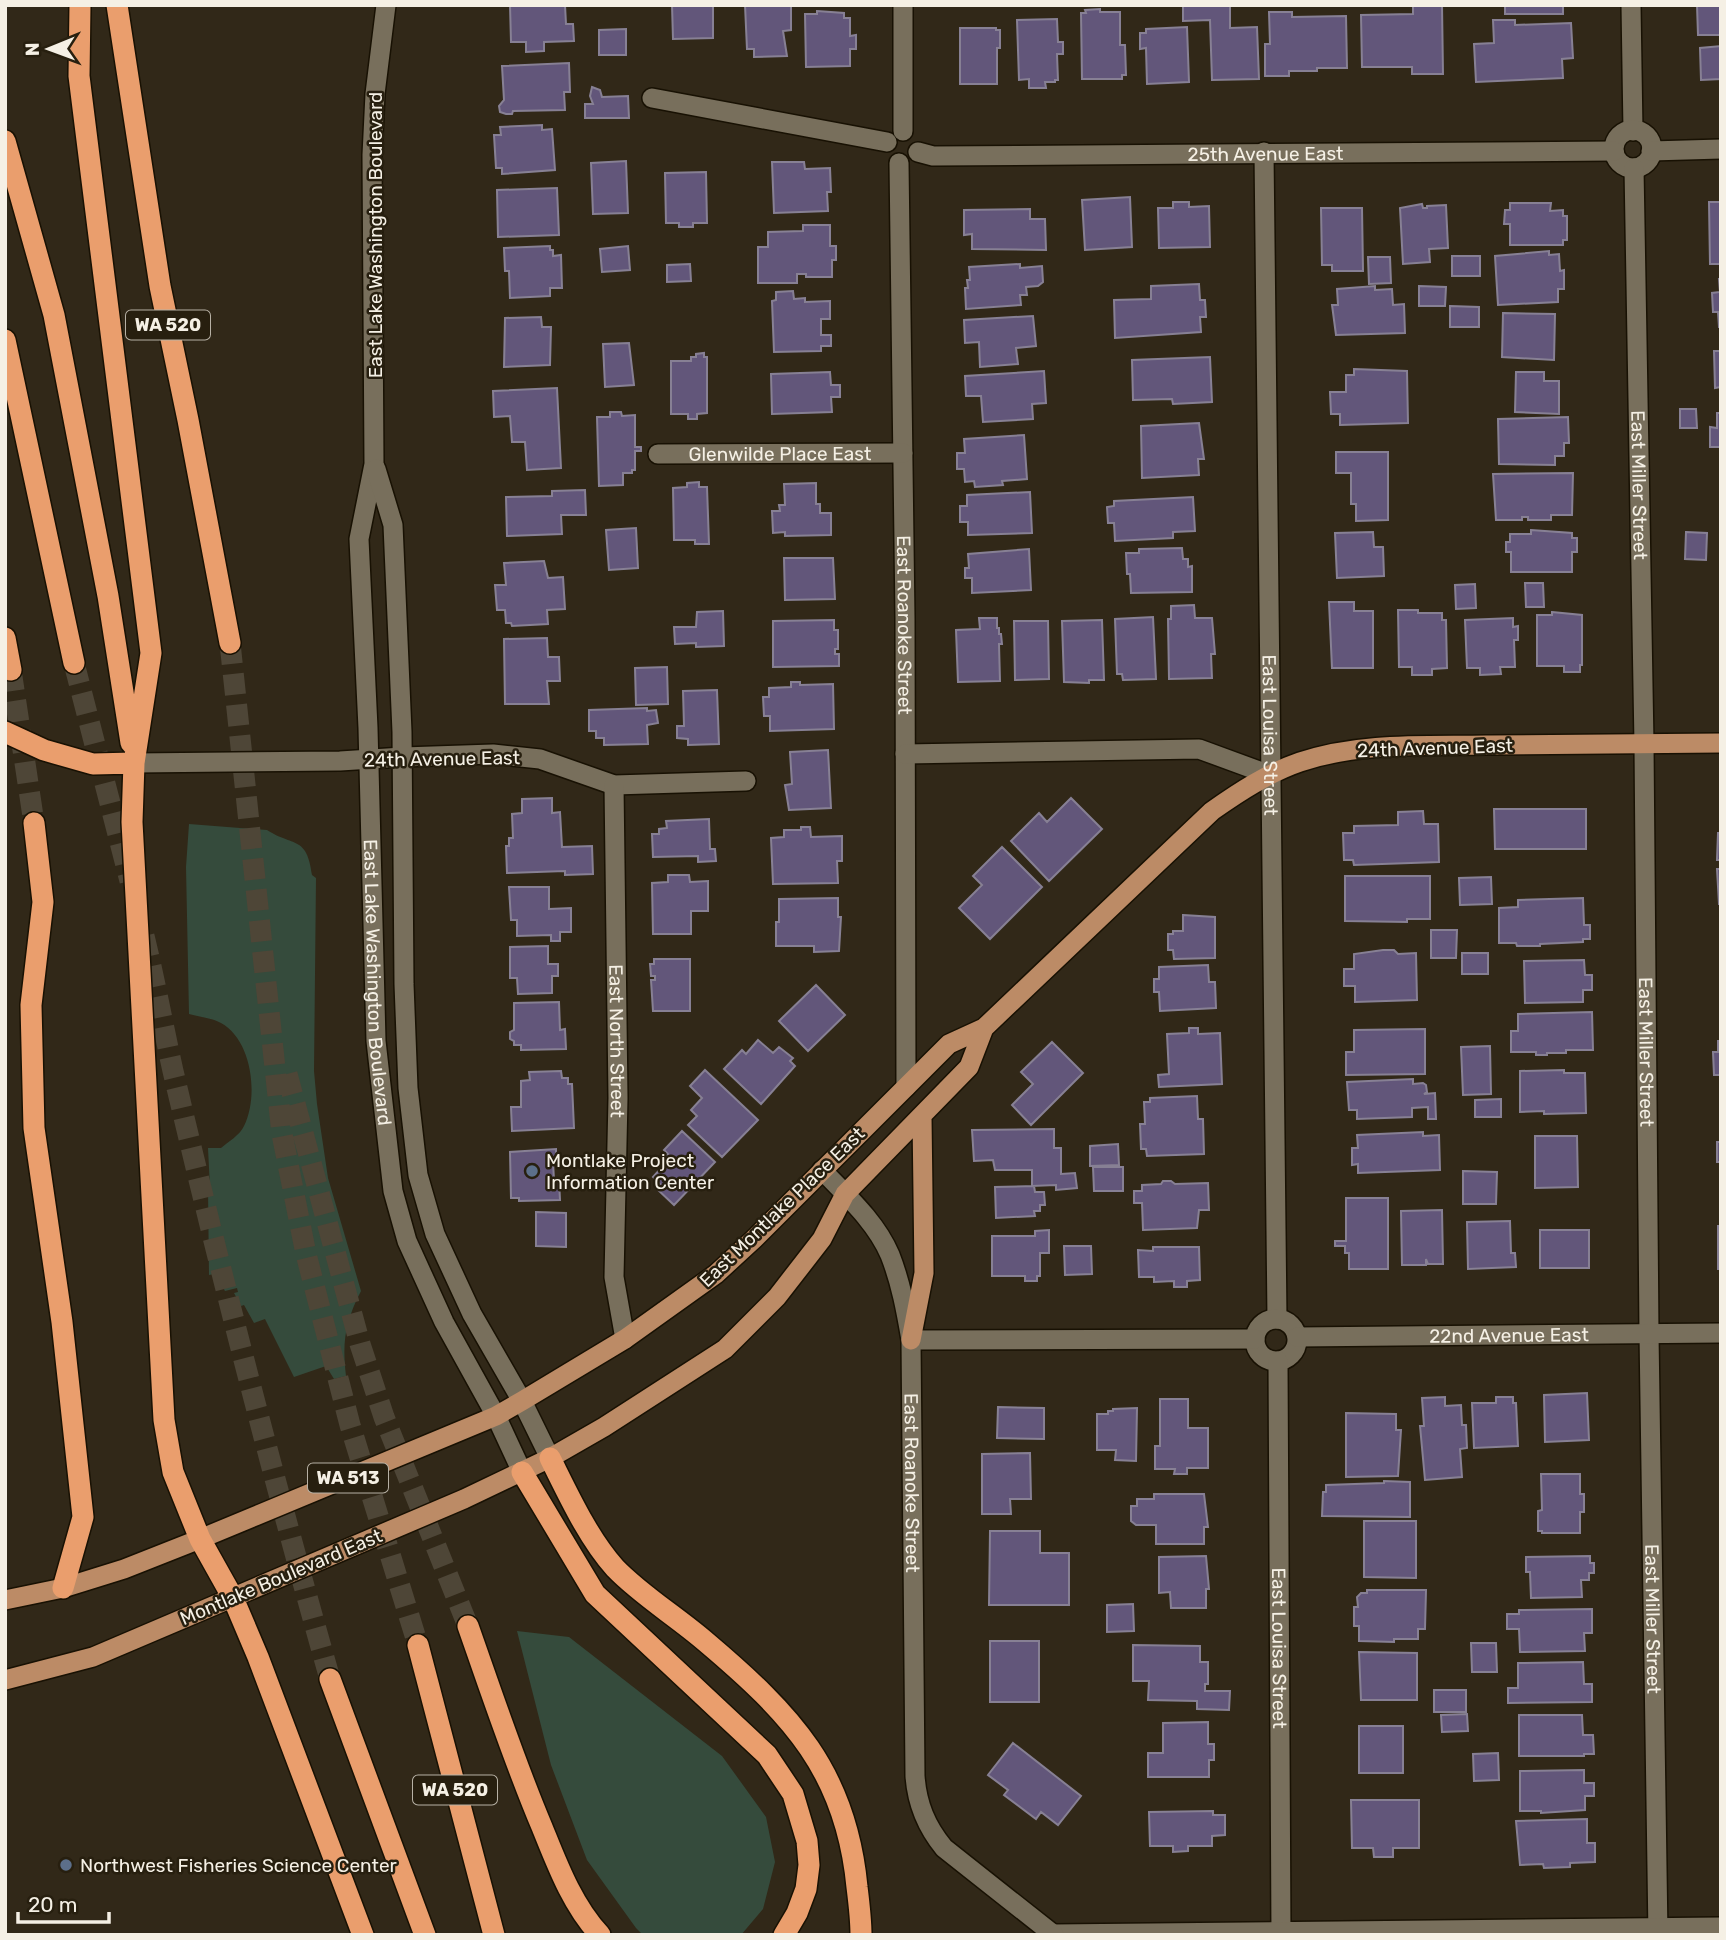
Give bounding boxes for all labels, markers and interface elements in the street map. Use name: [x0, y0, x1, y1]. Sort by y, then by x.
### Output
north arrow: [14, 14, 84, 84]
text: N: [21, 42, 44, 56]
street label: East Lake Washington Boulevard: [364, 92, 387, 378]
street label: 25th Avenue East: [1187, 141, 1344, 166]
road number: WA 520: [126, 310, 210, 340]
street label: East Miller Street: [1627, 410, 1652, 561]
street label: Glenwilde Place East: [688, 442, 872, 465]
street label: East Roanoke Street: [892, 535, 917, 715]
street label: East Louisa Street: [1258, 654, 1283, 816]
street label: 24th Avenue East: [1357, 734, 1514, 762]
street label: 24th Avenue East: [364, 746, 521, 772]
street label: East Lake Washington Boulevard: [359, 839, 397, 1127]
street label: East North Street: [605, 964, 630, 1119]
street label: East Miller Street: [1634, 977, 1659, 1127]
street label: East Montlake Place East: [695, 1122, 870, 1292]
place label: Montlake Project Information Center: [546, 1149, 715, 1194]
marker: Montlake Project Information Center: [524, 1163, 540, 1179]
street label: 22nd Avenue East: [1429, 1323, 1590, 1347]
street label: East Roanoke Street: [900, 1393, 925, 1573]
road number: WA 513: [308, 1464, 388, 1492]
street label: Montlake Boulevard East: [177, 1524, 386, 1630]
street label: East Miller Street: [1641, 1544, 1666, 1695]
street label: East Louisa Street: [1268, 1567, 1291, 1729]
road number: WA 520: [413, 1776, 497, 1804]
place label: Northwest Fisheries Science Center: [80, 1854, 398, 1877]
marker: Northwest Fisheries Science Center: [58, 1857, 74, 1873]
scale bar: [18, 1881, 108, 1925]
text: 20 m: [28, 1892, 77, 1917]

